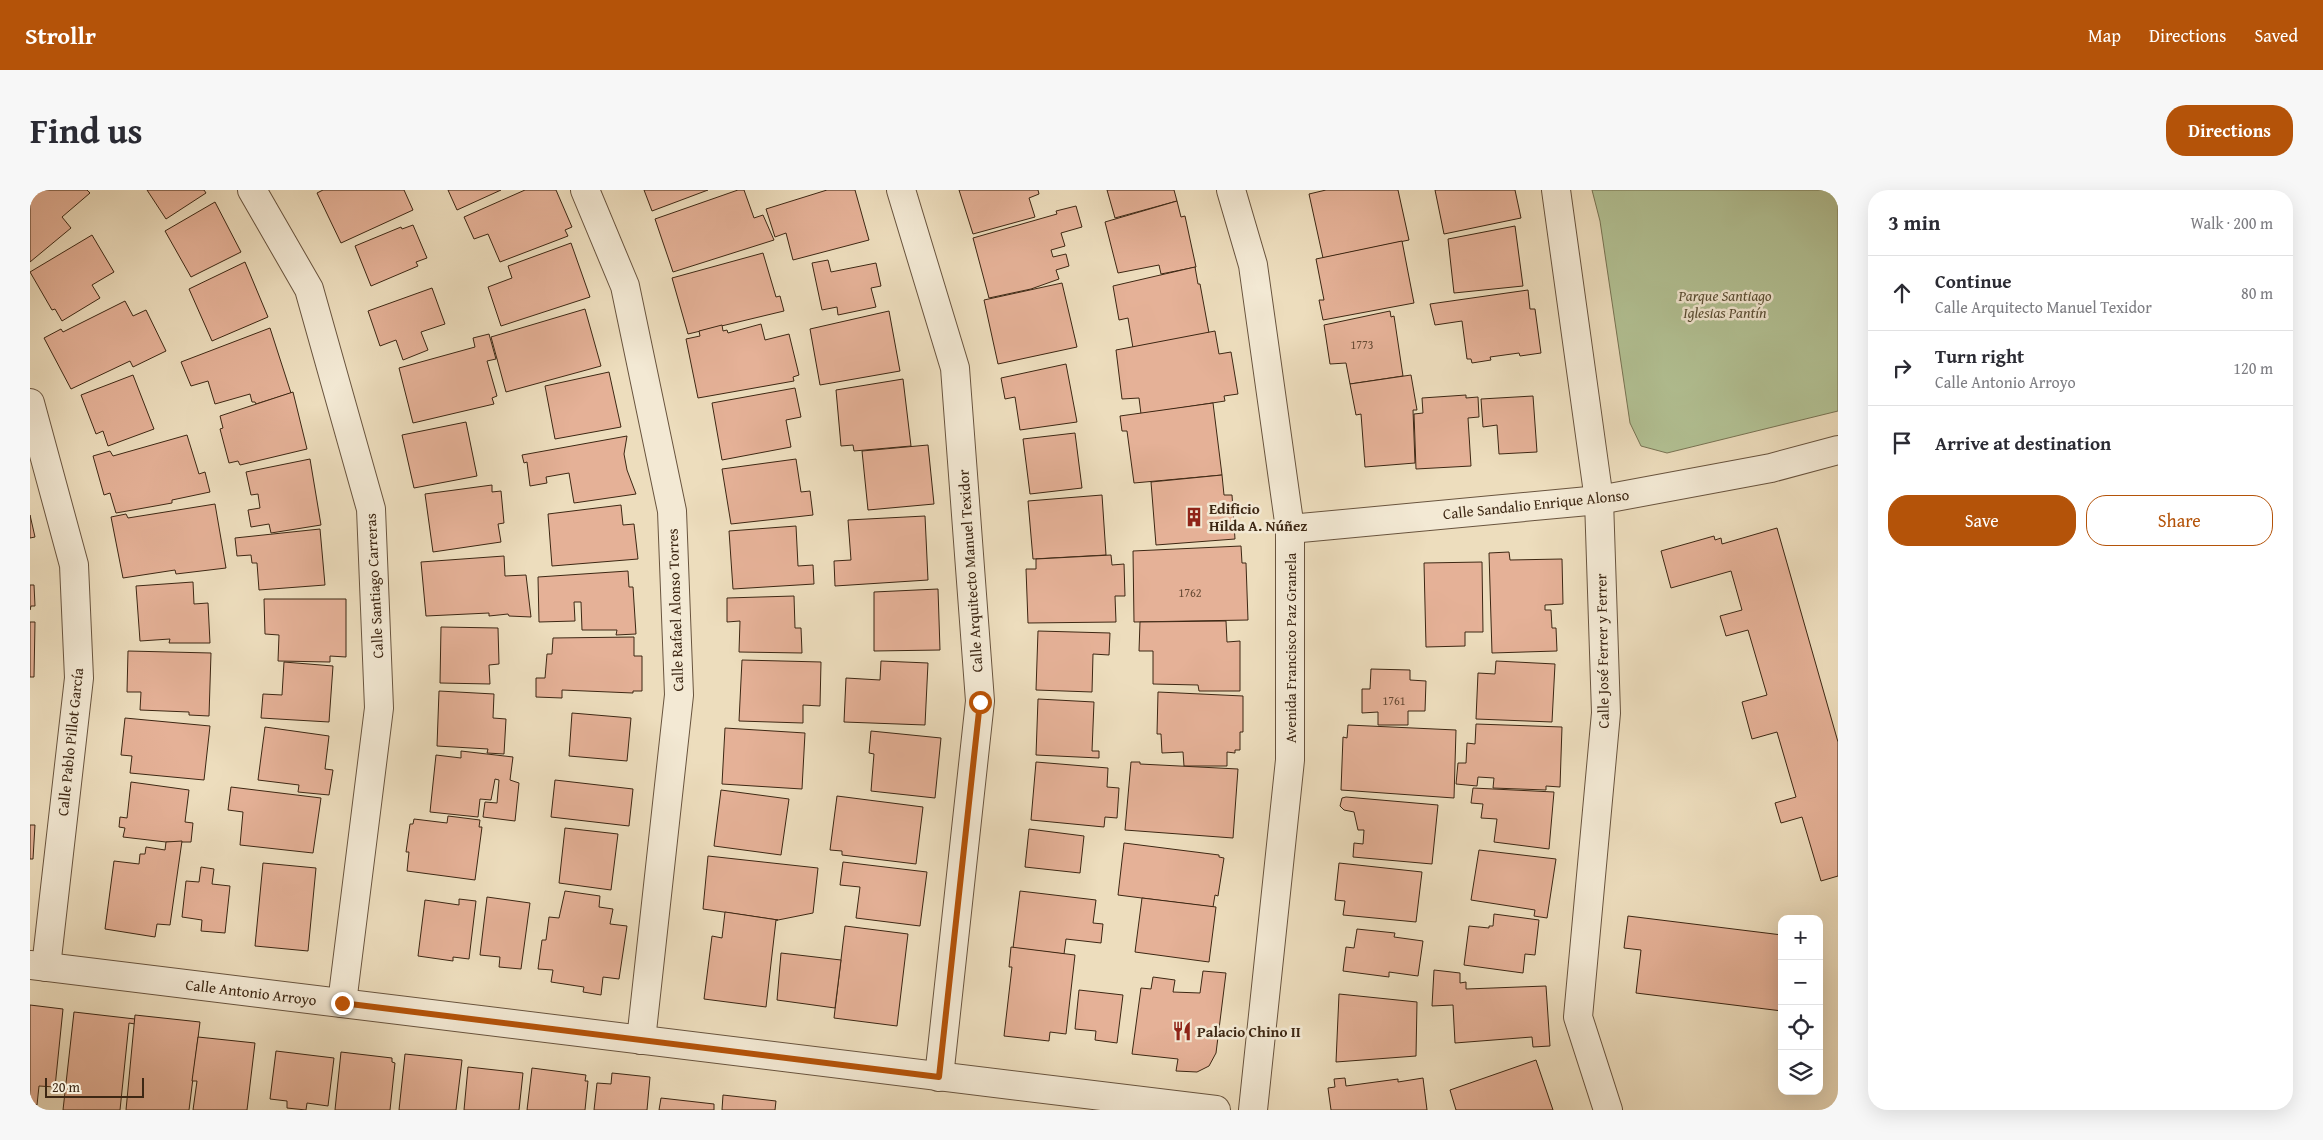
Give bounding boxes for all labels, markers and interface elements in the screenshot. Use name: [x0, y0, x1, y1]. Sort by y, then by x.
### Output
text: Strollr: [25, 18, 96, 53]
text: Map: [2088, 22, 2121, 49]
text: Directions: [2149, 22, 2226, 49]
text: Saved: [2254, 22, 2298, 49]
text: Find us: [30, 105, 143, 156]
button: Directions: [2166, 105, 2293, 156]
text: 3 min: [1888, 207, 1940, 238]
text: Walk · 200 m: [2190, 211, 2273, 235]
text: Continue: [1935, 267, 2012, 295]
icon: ahead: [1888, 279, 1916, 307]
text: 80 m: [2241, 281, 2273, 305]
park label: Parque Santiago Iglesias Pantín: [1677, 285, 1772, 323]
text: Calle Arquitecto Manuel Texidor: [1935, 295, 2152, 319]
house number: 1773: [1350, 336, 1374, 353]
text: Turn right: [1935, 342, 2024, 370]
icon: right: [1888, 354, 1916, 382]
text: 120 m: [2233, 356, 2273, 380]
text: Calle Antonio Arroyo: [1935, 370, 2076, 394]
icon: arrive: [1888, 429, 1916, 457]
text: Arrive at destination: [1935, 429, 2111, 457]
street label: Calle Arquitecto Manuel Texidor: [952, 469, 988, 673]
street label: Calle Sandalio Enrique Alonso: [1442, 484, 1630, 524]
button: Save: [1888, 495, 2076, 546]
button: Share: [2086, 495, 2273, 546]
place label: Edificio Hilda A. Núñez: [1209, 498, 1307, 536]
building icon: Edificio Hilda A. Núñez: [1183, 506, 1205, 528]
street label: Calle Santiago Carreras: [360, 513, 388, 659]
street label: Calle Rafael Alonso Torres: [662, 528, 688, 692]
street label: Avenida Francisco Paz Granela: [1280, 553, 1301, 743]
street label: Calle José Ferrer y Ferrer: [1590, 573, 1614, 729]
house number: 1762: [1178, 584, 1202, 601]
street label: Calle Pablo Pillot García: [52, 667, 88, 817]
route start: [969, 691, 992, 714]
house number: 1761: [1382, 692, 1406, 709]
map controls: [1778, 915, 1823, 1095]
button: +: [1778, 915, 1823, 960]
button: −: [1778, 960, 1823, 1005]
street label: Calle Antonio Arroyo: [184, 974, 318, 1010]
route end: [331, 992, 354, 1015]
button: locate: [1778, 1005, 1823, 1050]
restaurant icon: Palacio Chino II: [1171, 1020, 1193, 1042]
place label: Palacio Chino II: [1197, 1021, 1301, 1042]
button: layers: [1778, 1050, 1823, 1095]
scale bar: [45, 1075, 144, 1098]
text: 20 m: [52, 1077, 80, 1097]

